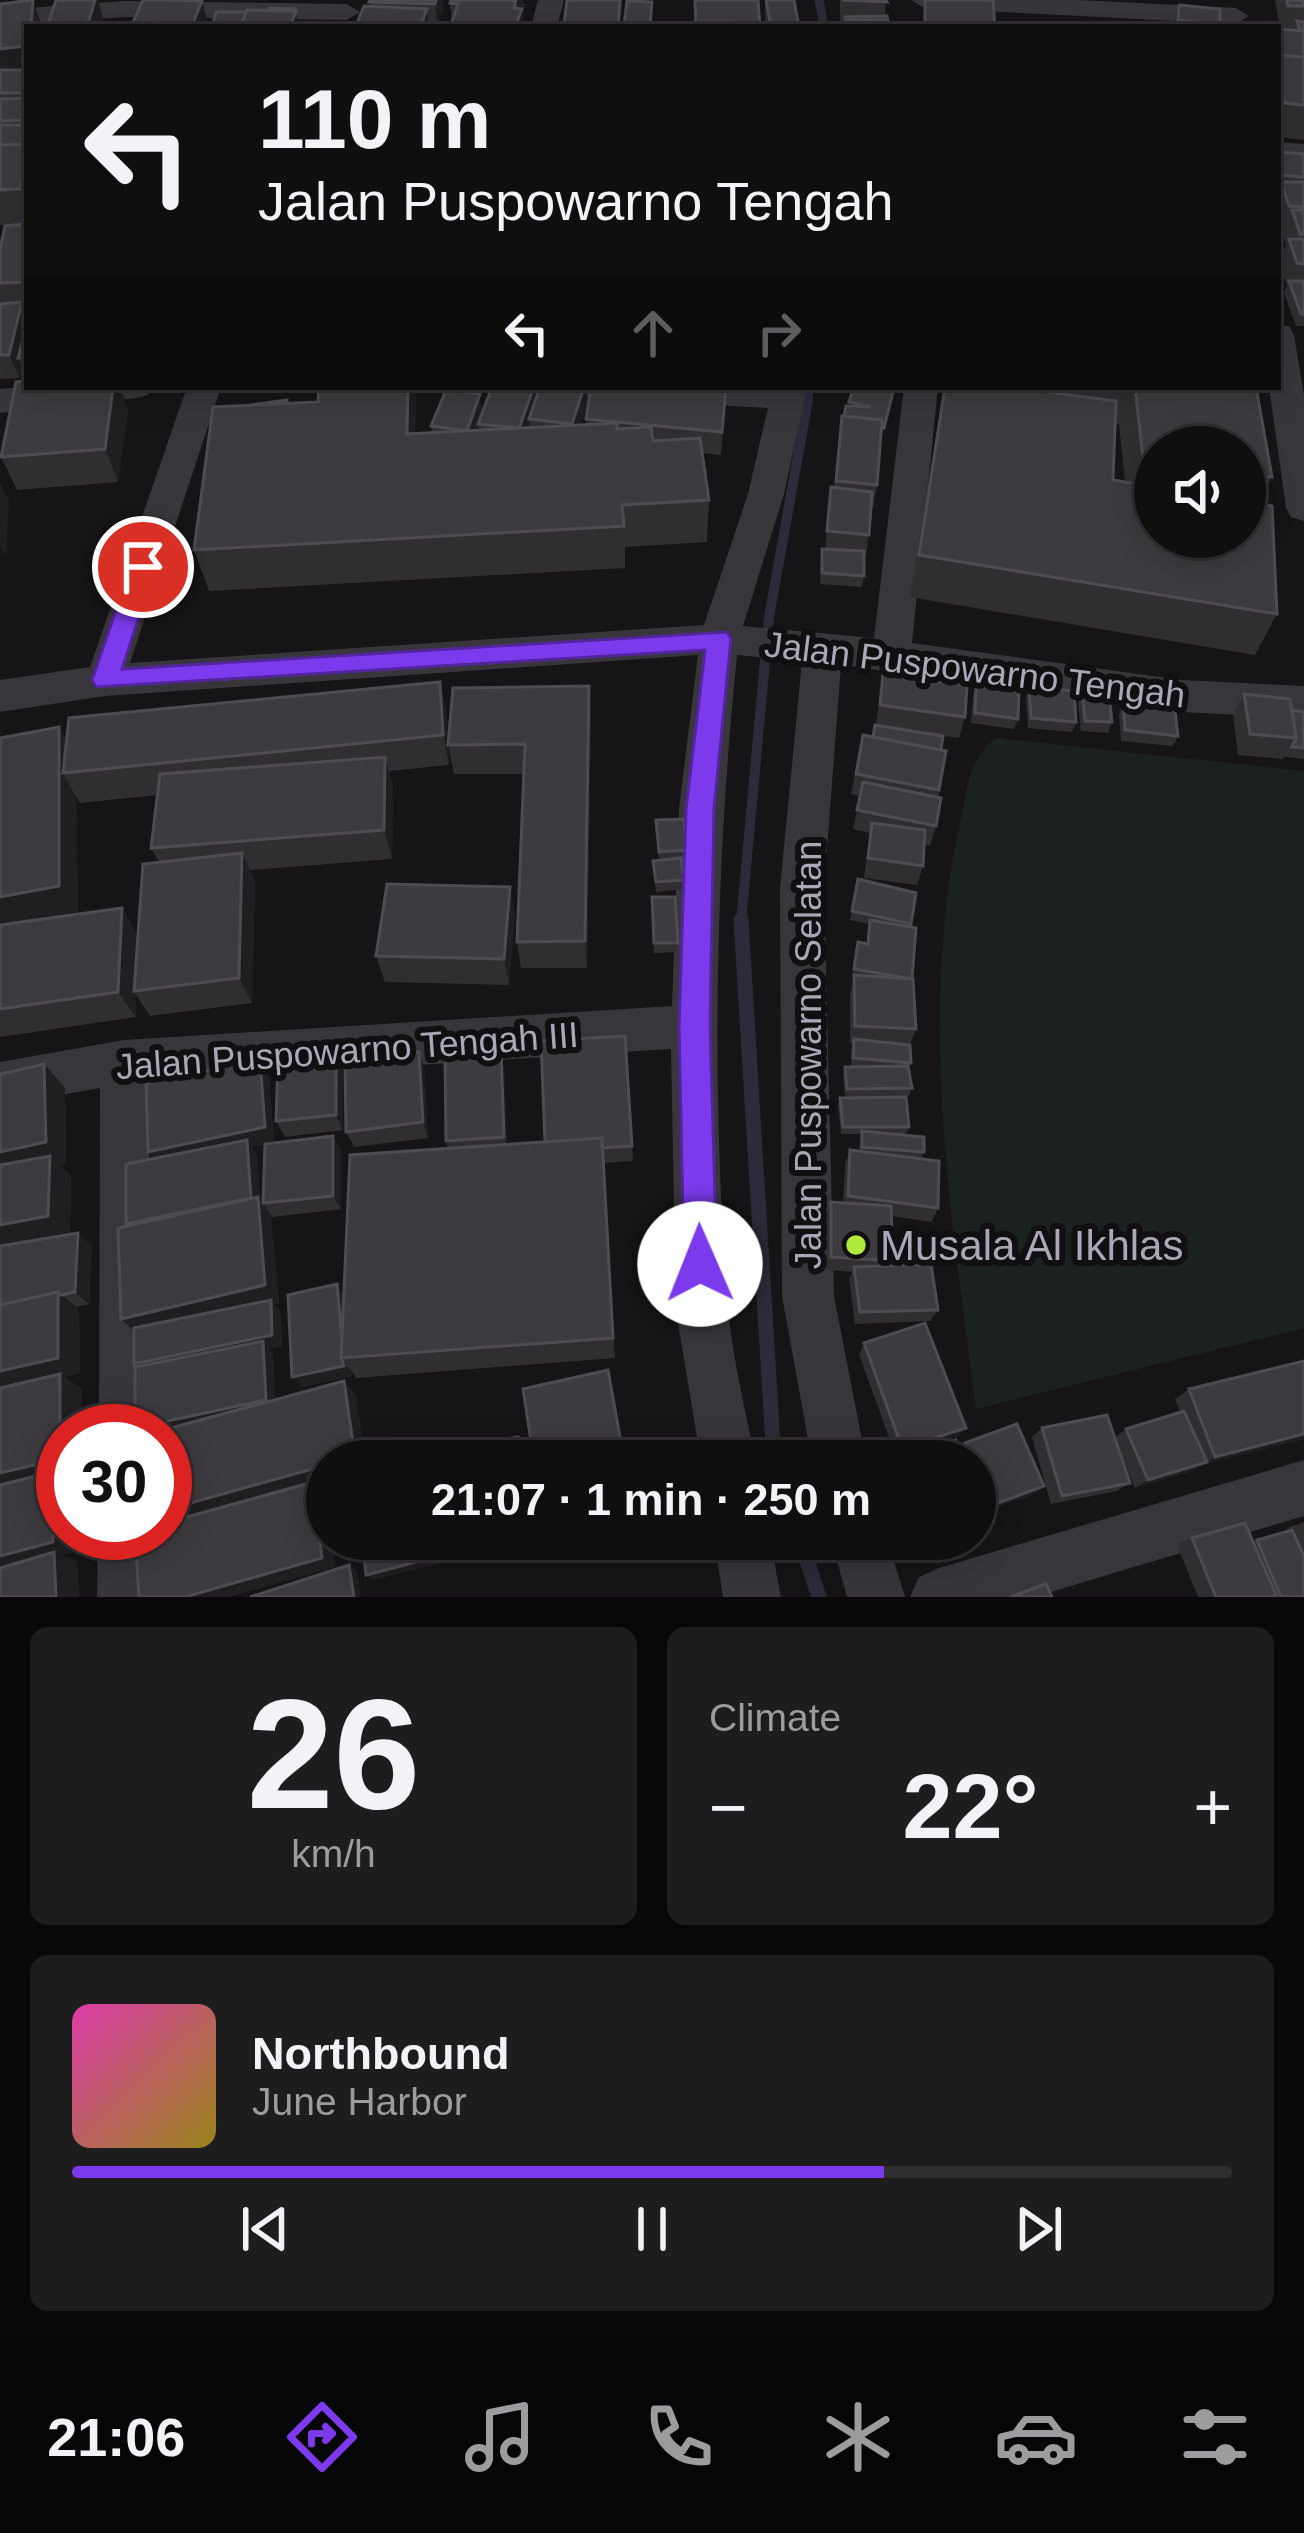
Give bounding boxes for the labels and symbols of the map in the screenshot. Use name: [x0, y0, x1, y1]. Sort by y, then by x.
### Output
pin: [92, 516, 194, 618]
street label: Jalan Puspowarno Tengah: [762, 623, 1188, 716]
street label: Jalan Puspowarno Selatan: [788, 841, 829, 1269]
street label: Jalan Puspowarno Tengah III: [114, 1014, 580, 1087]
position arrow: [637, 1201, 763, 1327]
place label: Musala Al Ikhlas: [880, 1222, 1183, 1269]
marker: Musala Al Ikhlas: [843, 1232, 869, 1258]
speed limit sign: 30: [36, 1404, 192, 1560]

